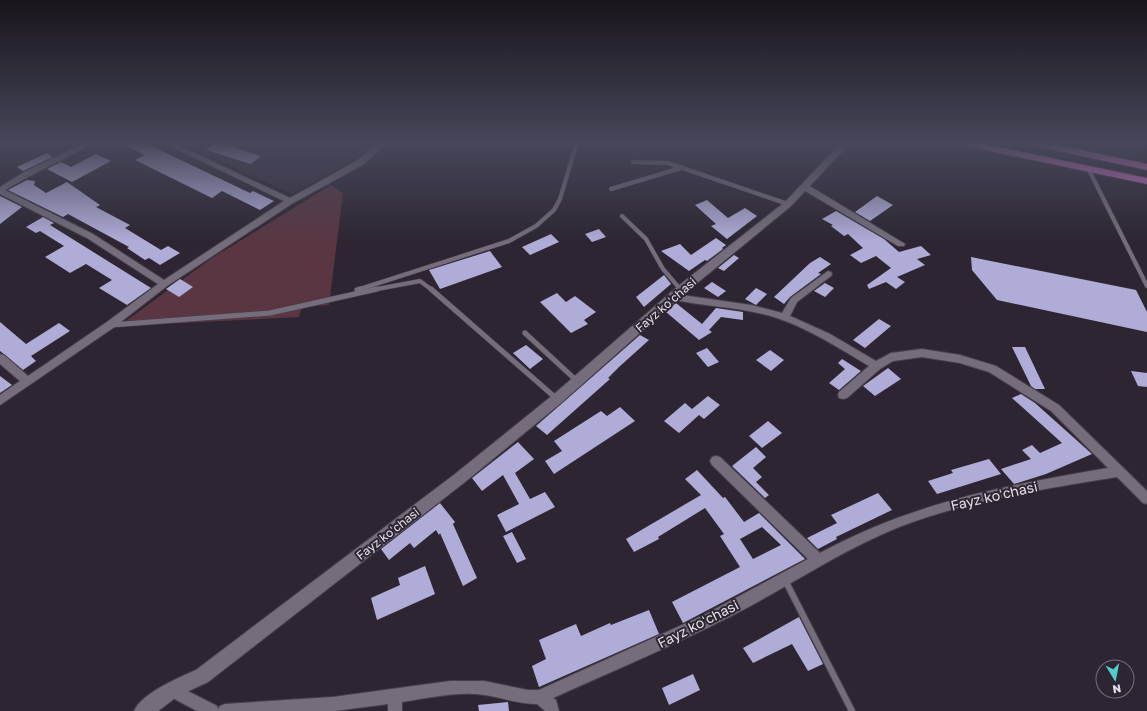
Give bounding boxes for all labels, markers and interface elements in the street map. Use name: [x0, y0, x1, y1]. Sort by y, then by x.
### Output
street label: Fayz koʻchasi: [632, 274, 699, 335]
street label: Fayz koʻchasi: [949, 477, 1039, 514]
street label: Fayz koʻchasi: [353, 504, 422, 563]
street label: Fayz koʻchasi: [654, 596, 741, 651]
north arrow: [1095, 659, 1135, 699]
text: N: [1112, 682, 1122, 696]

